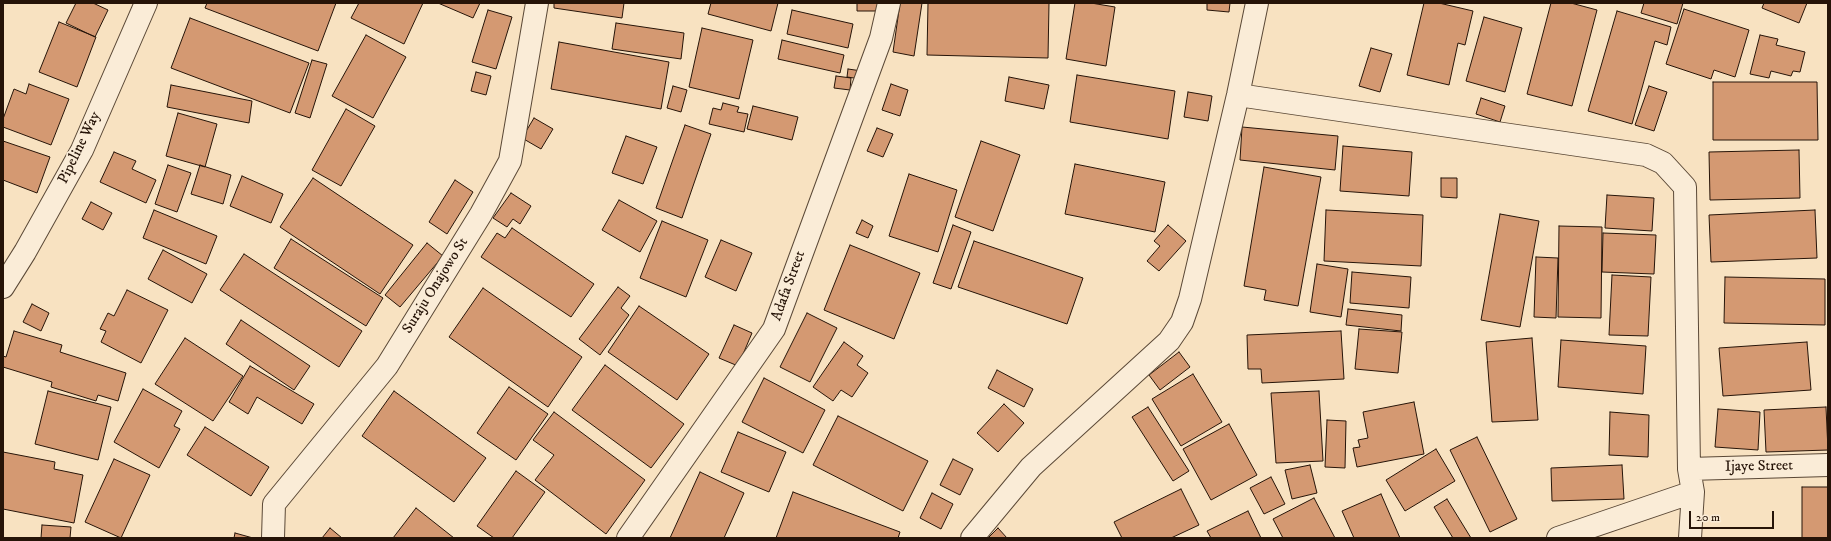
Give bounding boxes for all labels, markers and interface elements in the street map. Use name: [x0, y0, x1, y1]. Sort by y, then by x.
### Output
street label: Pipeline Way: [55, 109, 105, 187]
street label: Suraju Onajowo St: [399, 235, 473, 337]
street label: Adafa Street: [768, 249, 810, 323]
street label: Ijaye Street: [1725, 457, 1793, 477]
scale bar: [1691, 503, 1776, 529]
text: 20 m: [1696, 510, 1720, 525]

